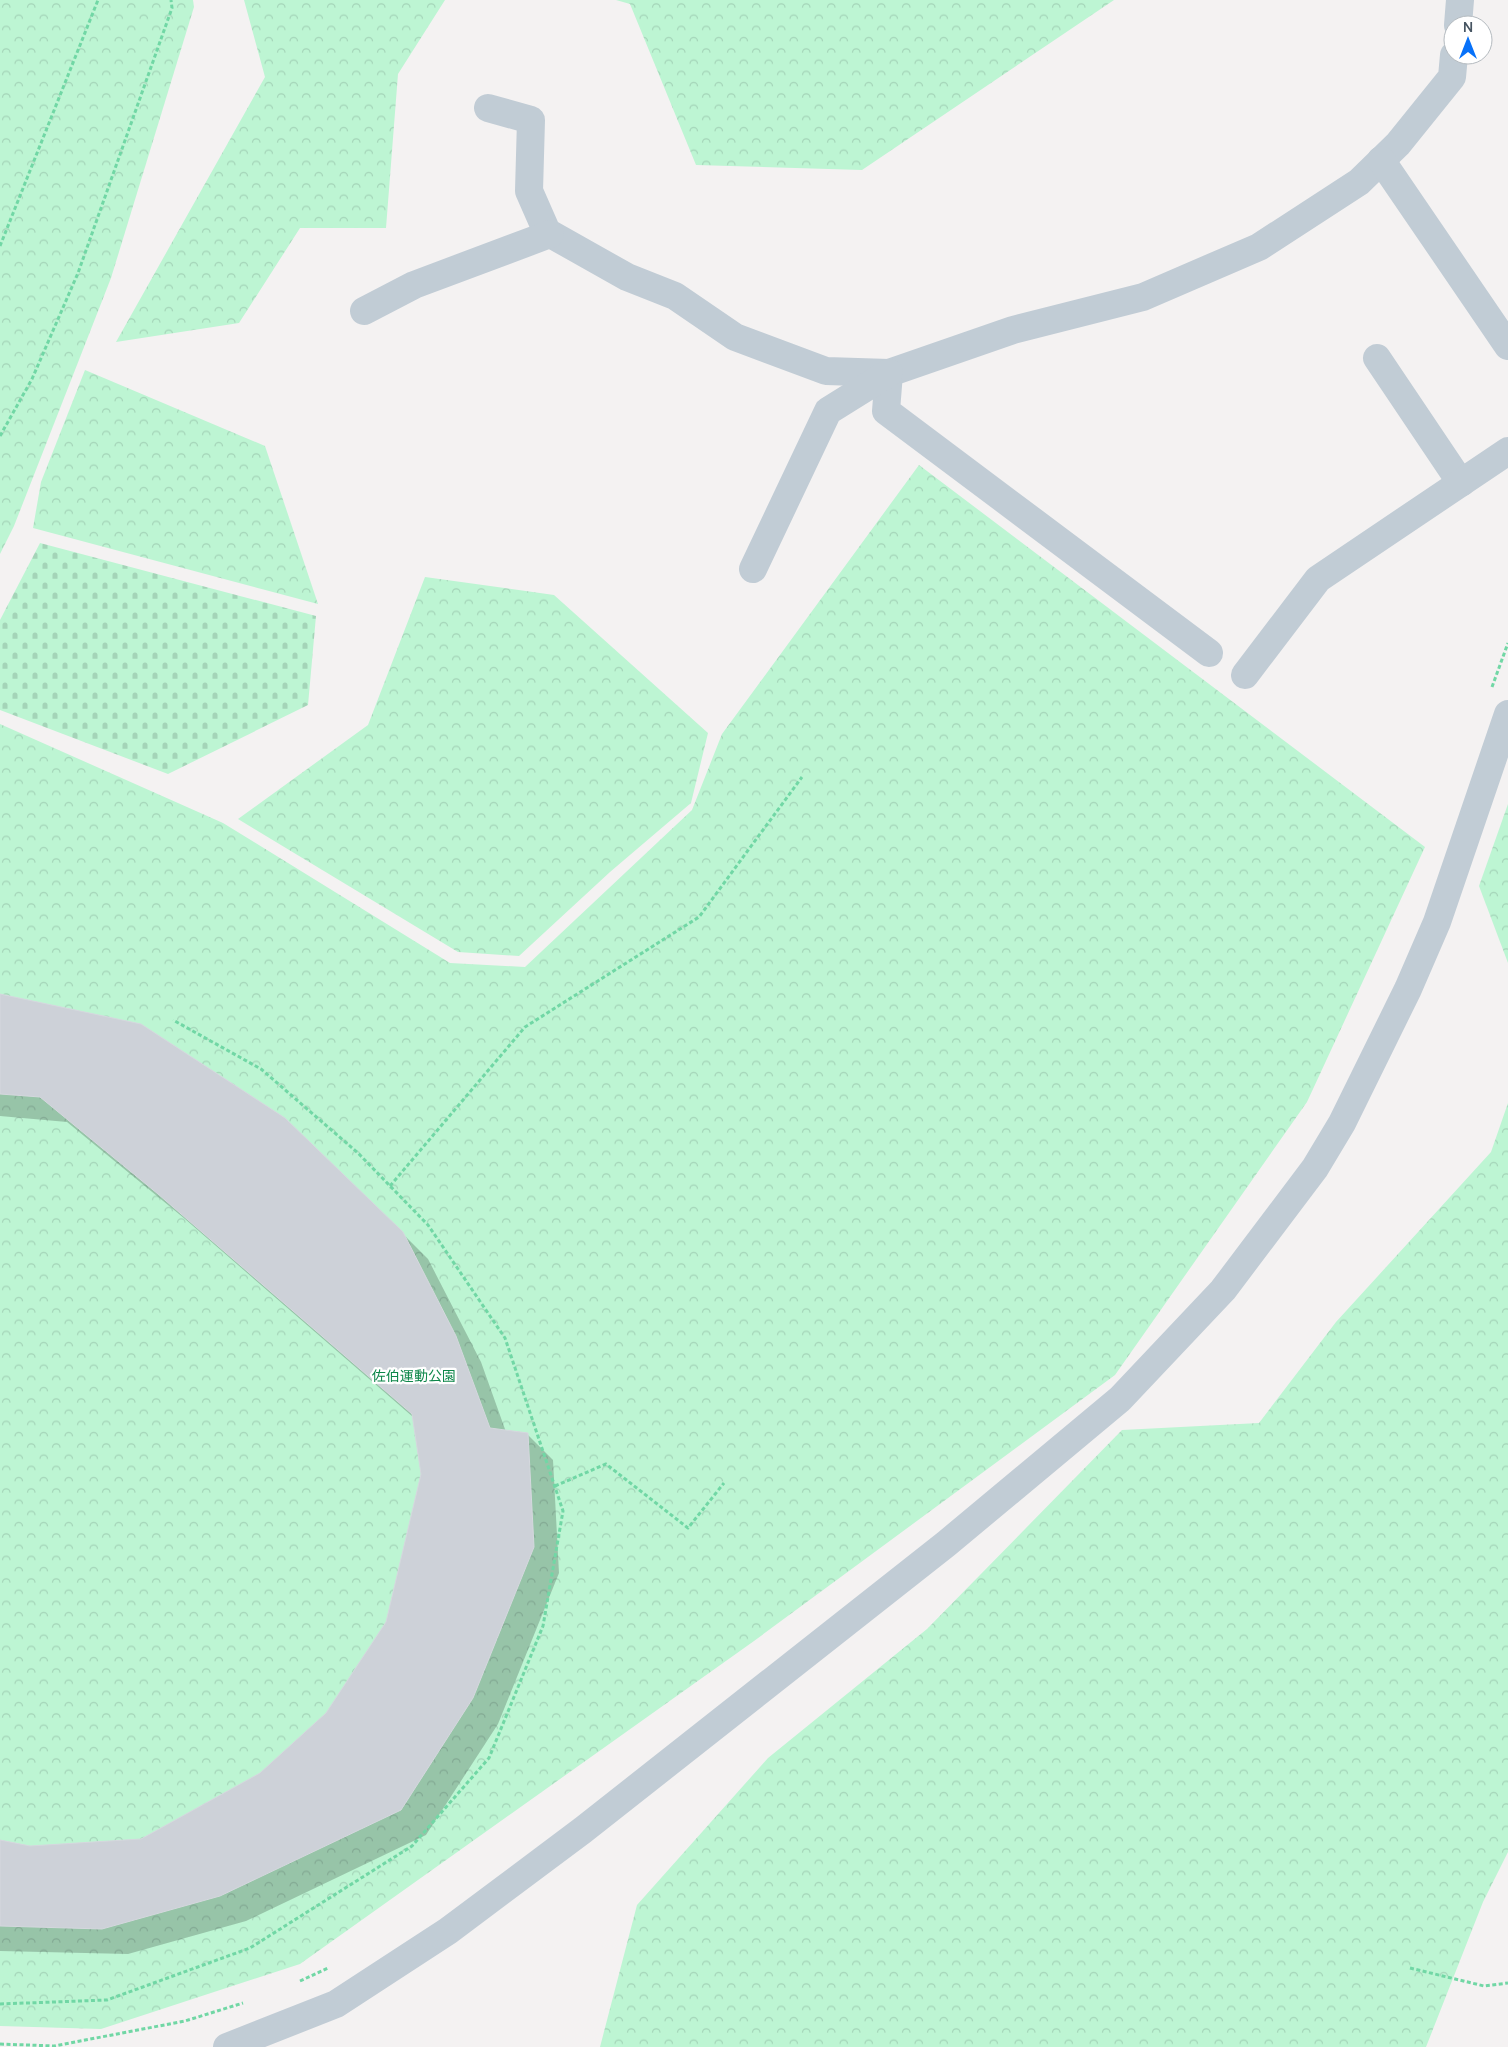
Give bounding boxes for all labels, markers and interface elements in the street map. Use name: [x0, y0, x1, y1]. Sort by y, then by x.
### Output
north arrow: [1443, 15, 1493, 65]
text: N: [1463, 17, 1473, 36]
park label: 佐伯運動公園: [372, 1366, 456, 1385]

